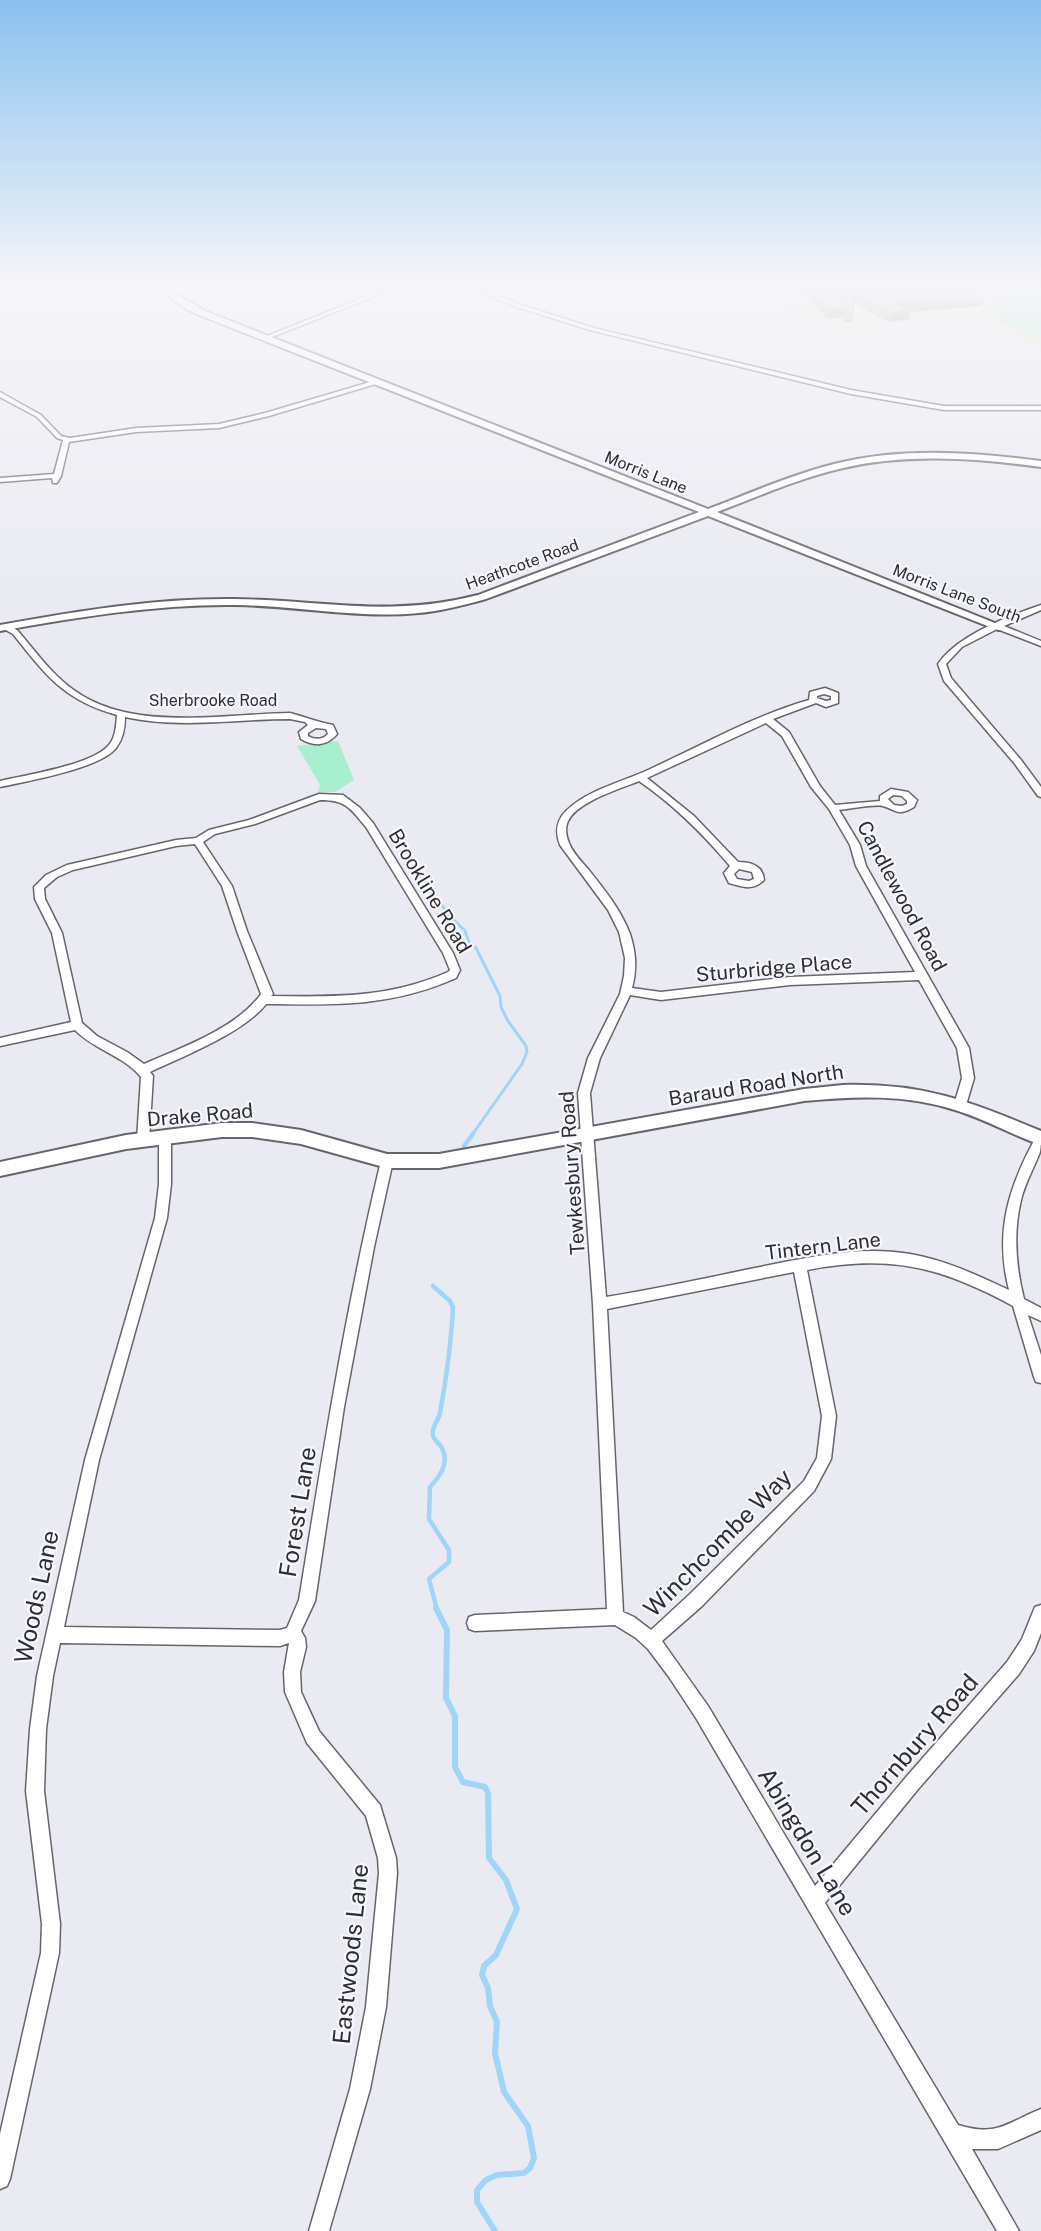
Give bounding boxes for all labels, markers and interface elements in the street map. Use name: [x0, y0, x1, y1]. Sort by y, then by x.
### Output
street label: Morris Lane: [602, 447, 690, 498]
street label: Heathcote Road: [463, 535, 581, 594]
street label: Morris Lane South: [890, 560, 1024, 627]
street label: Sherbrooke Road: [149, 691, 277, 710]
street label: Candlewood Road: [852, 817, 952, 975]
street label: Brookline Road: [383, 824, 477, 958]
street label: Sturbridge Place: [695, 949, 853, 987]
street label: Baraud Road North: [667, 1059, 845, 1111]
street label: Tewkesbury Road: [554, 1090, 590, 1256]
street label: Drake Road: [146, 1098, 254, 1132]
street label: Tintern Lane: [764, 1227, 882, 1265]
street label: Forest Lane: [273, 1445, 321, 1579]
street label: Winchcombe Way: [638, 1462, 797, 1622]
street label: Woods Lane: [8, 1528, 64, 1666]
street label: Thornbury Road: [845, 1668, 983, 1821]
street label: Abingdon Lane: [753, 1762, 863, 1921]
street label: Eastwoods Lane: [327, 1862, 373, 2045]

